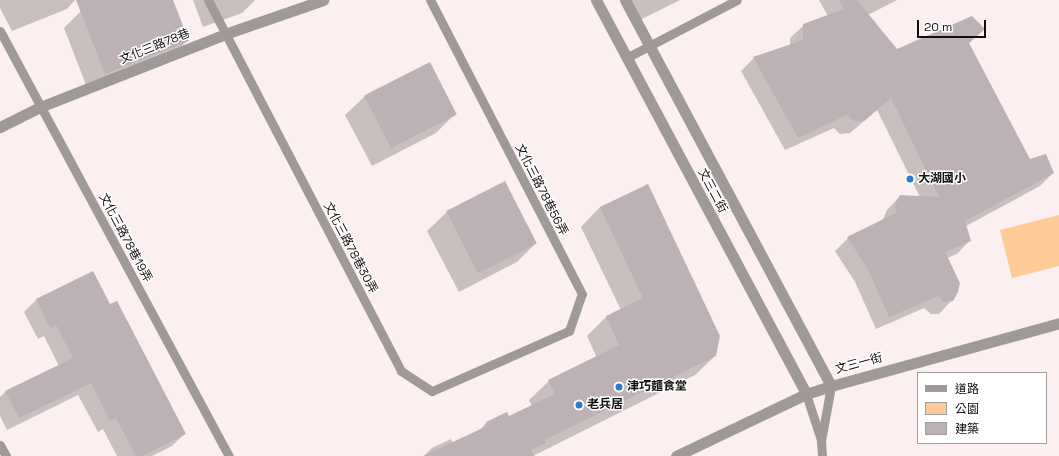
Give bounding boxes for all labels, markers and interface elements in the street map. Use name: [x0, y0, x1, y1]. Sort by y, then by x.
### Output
scale bar: [919, 12, 988, 38]
text: 20 m: [924, 19, 952, 35]
street label: 文化三路78巷: [118, 26, 192, 68]
street label: 文化三路78巷56弄: [512, 142, 570, 238]
street label: 文三二街: [694, 166, 730, 216]
place label: 大湖國小: [918, 172, 966, 186]
marker: 大湖國小: [905, 174, 915, 184]
street label: 文化三路78巷19弄: [96, 191, 154, 285]
street label: 文化三路78巷30弄: [320, 200, 380, 296]
street label: 文三一街: [834, 351, 884, 377]
legend: [917, 372, 1047, 444]
place label: 津巧麵食堂: [627, 380, 687, 394]
text: 道路: [955, 381, 979, 397]
marker: 津巧麵食堂: [614, 382, 624, 392]
place label: 老兵居: [587, 398, 623, 412]
marker: 老兵居: [574, 400, 584, 410]
text: 公園: [955, 401, 979, 417]
text: 建築: [955, 421, 979, 437]

